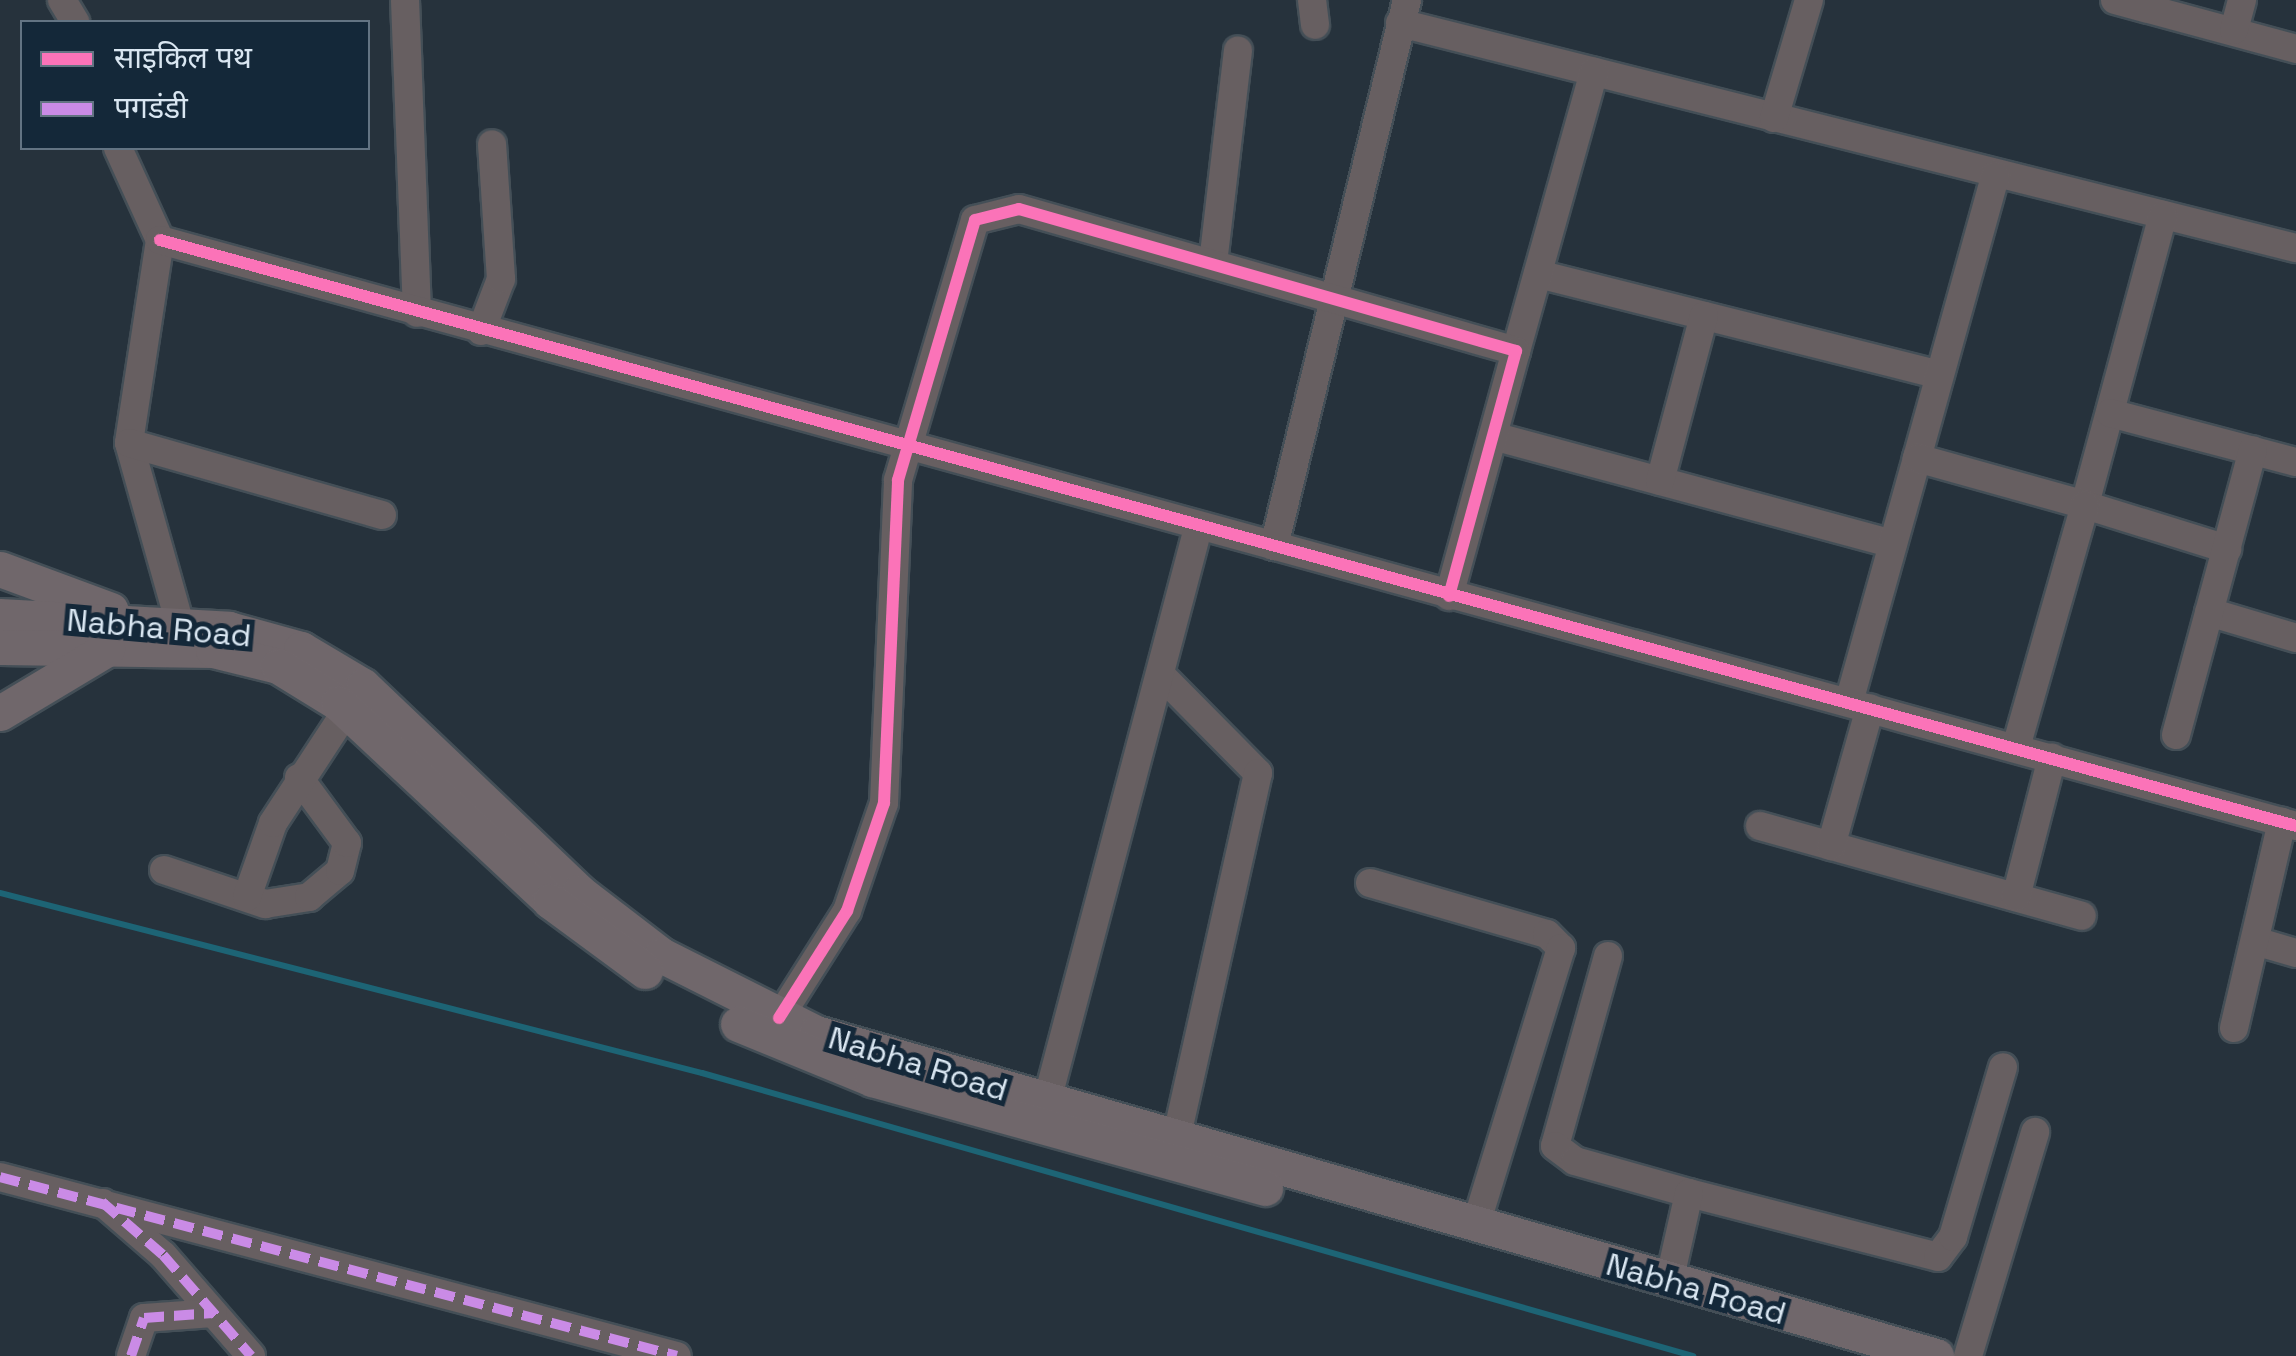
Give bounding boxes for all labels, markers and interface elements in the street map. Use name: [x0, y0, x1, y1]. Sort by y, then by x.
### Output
legend: [20, 20, 370, 150]
text: साइकिल पथ: [114, 38, 252, 77]
text: पगडंडी: [114, 88, 188, 127]
street label: Nabha Road: [65, 601, 253, 655]
street label: Nabha Road: [824, 1019, 1012, 1109]
street label: Nabha Road: [1602, 1245, 1790, 1333]

